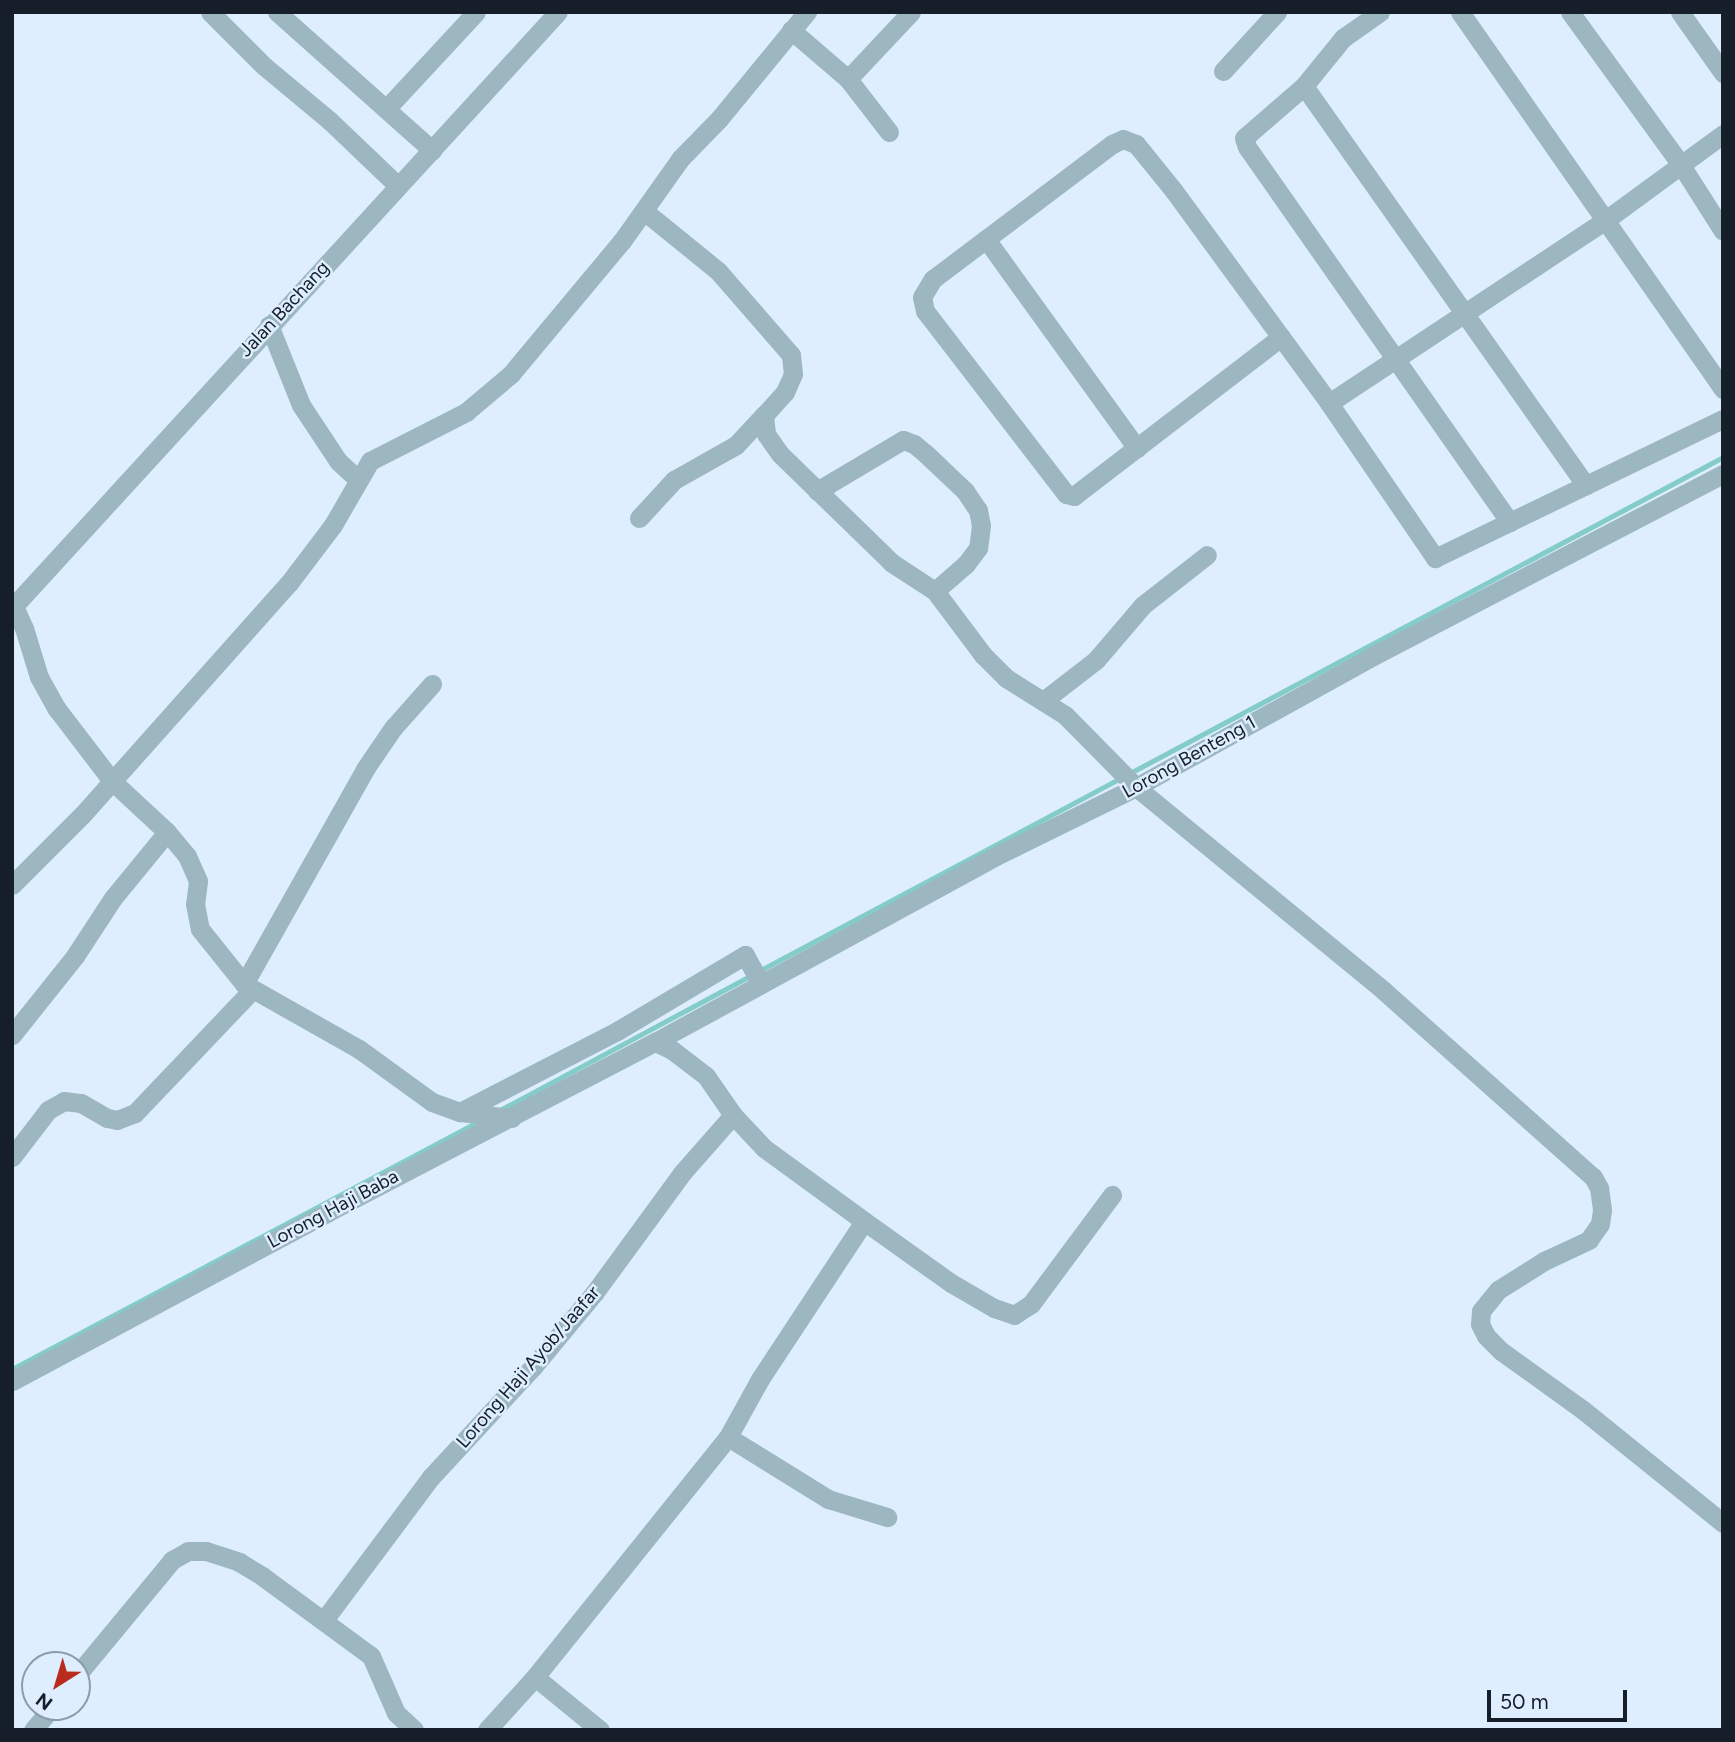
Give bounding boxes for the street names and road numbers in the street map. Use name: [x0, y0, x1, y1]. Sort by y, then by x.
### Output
street label: Jalan Bachang: [234, 257, 334, 361]
street label: Lorong Benteng 1: [1118, 711, 1260, 803]
street label: Lorong Haji Baba: [264, 1165, 402, 1253]
street label: Lorong Haji Ayob/Jaafar: [451, 1281, 605, 1453]

